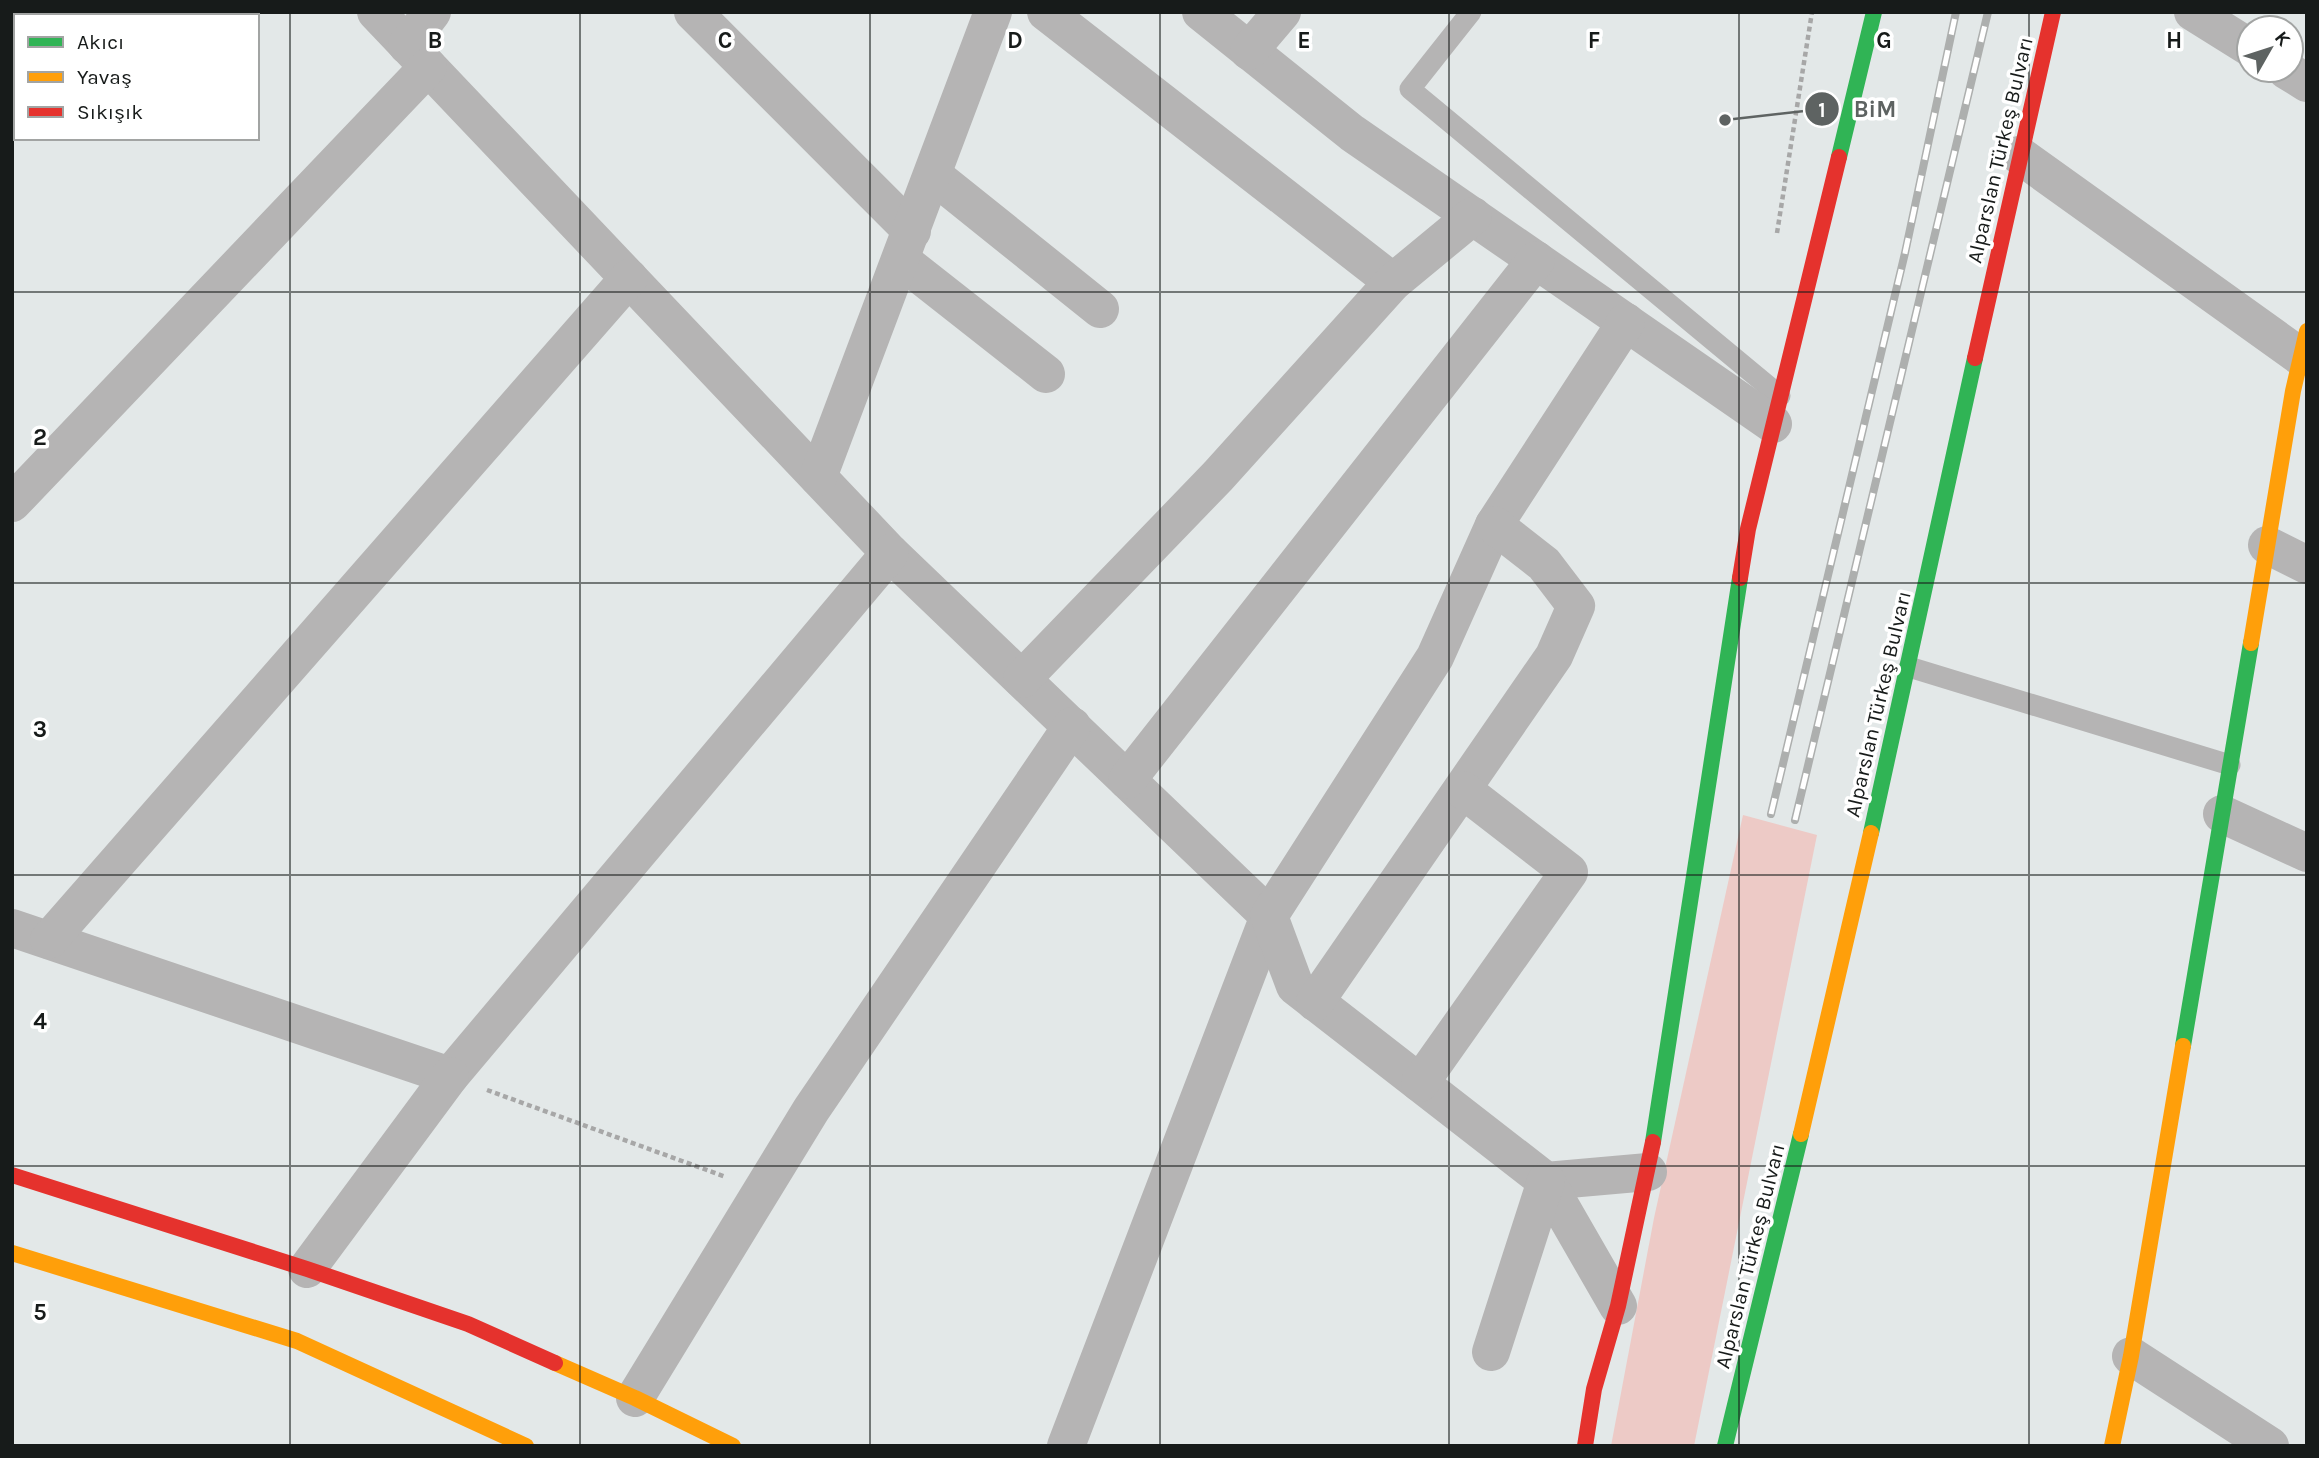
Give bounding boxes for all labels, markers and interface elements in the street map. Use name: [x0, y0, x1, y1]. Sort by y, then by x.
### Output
legend: [14, 14, 259, 140]
north arrow: [2235, 14, 2305, 84]
text: B: [428, 27, 442, 54]
text: C: [718, 27, 732, 54]
text: D: [1007, 27, 1023, 54]
text: E: [1297, 27, 1311, 54]
text: F: [1588, 27, 1600, 54]
text: G: [1876, 27, 1892, 54]
text: H: [2166, 27, 2182, 54]
text: K: [2270, 27, 2295, 51]
text: Akıcı: [77, 30, 124, 54]
street label: Alparslan Türkeş Bulvarı: [1962, 35, 2038, 265]
text: Yavaş: [77, 65, 132, 89]
callout: BiM: [1805, 87, 1910, 131]
text: BiM: [1854, 96, 1896, 123]
text: 1: [1818, 98, 1826, 122]
text: Sıkışık: [77, 100, 143, 124]
text: 2: [33, 424, 47, 451]
street label: Alparslan Türkeş Bulvarı: [1840, 589, 1916, 819]
text: 3: [33, 716, 47, 743]
text: 4: [33, 1008, 47, 1035]
street label: Alparslan Türkeş Bulvarı: [1710, 1141, 1790, 1371]
text: 5: [33, 1299, 47, 1326]

